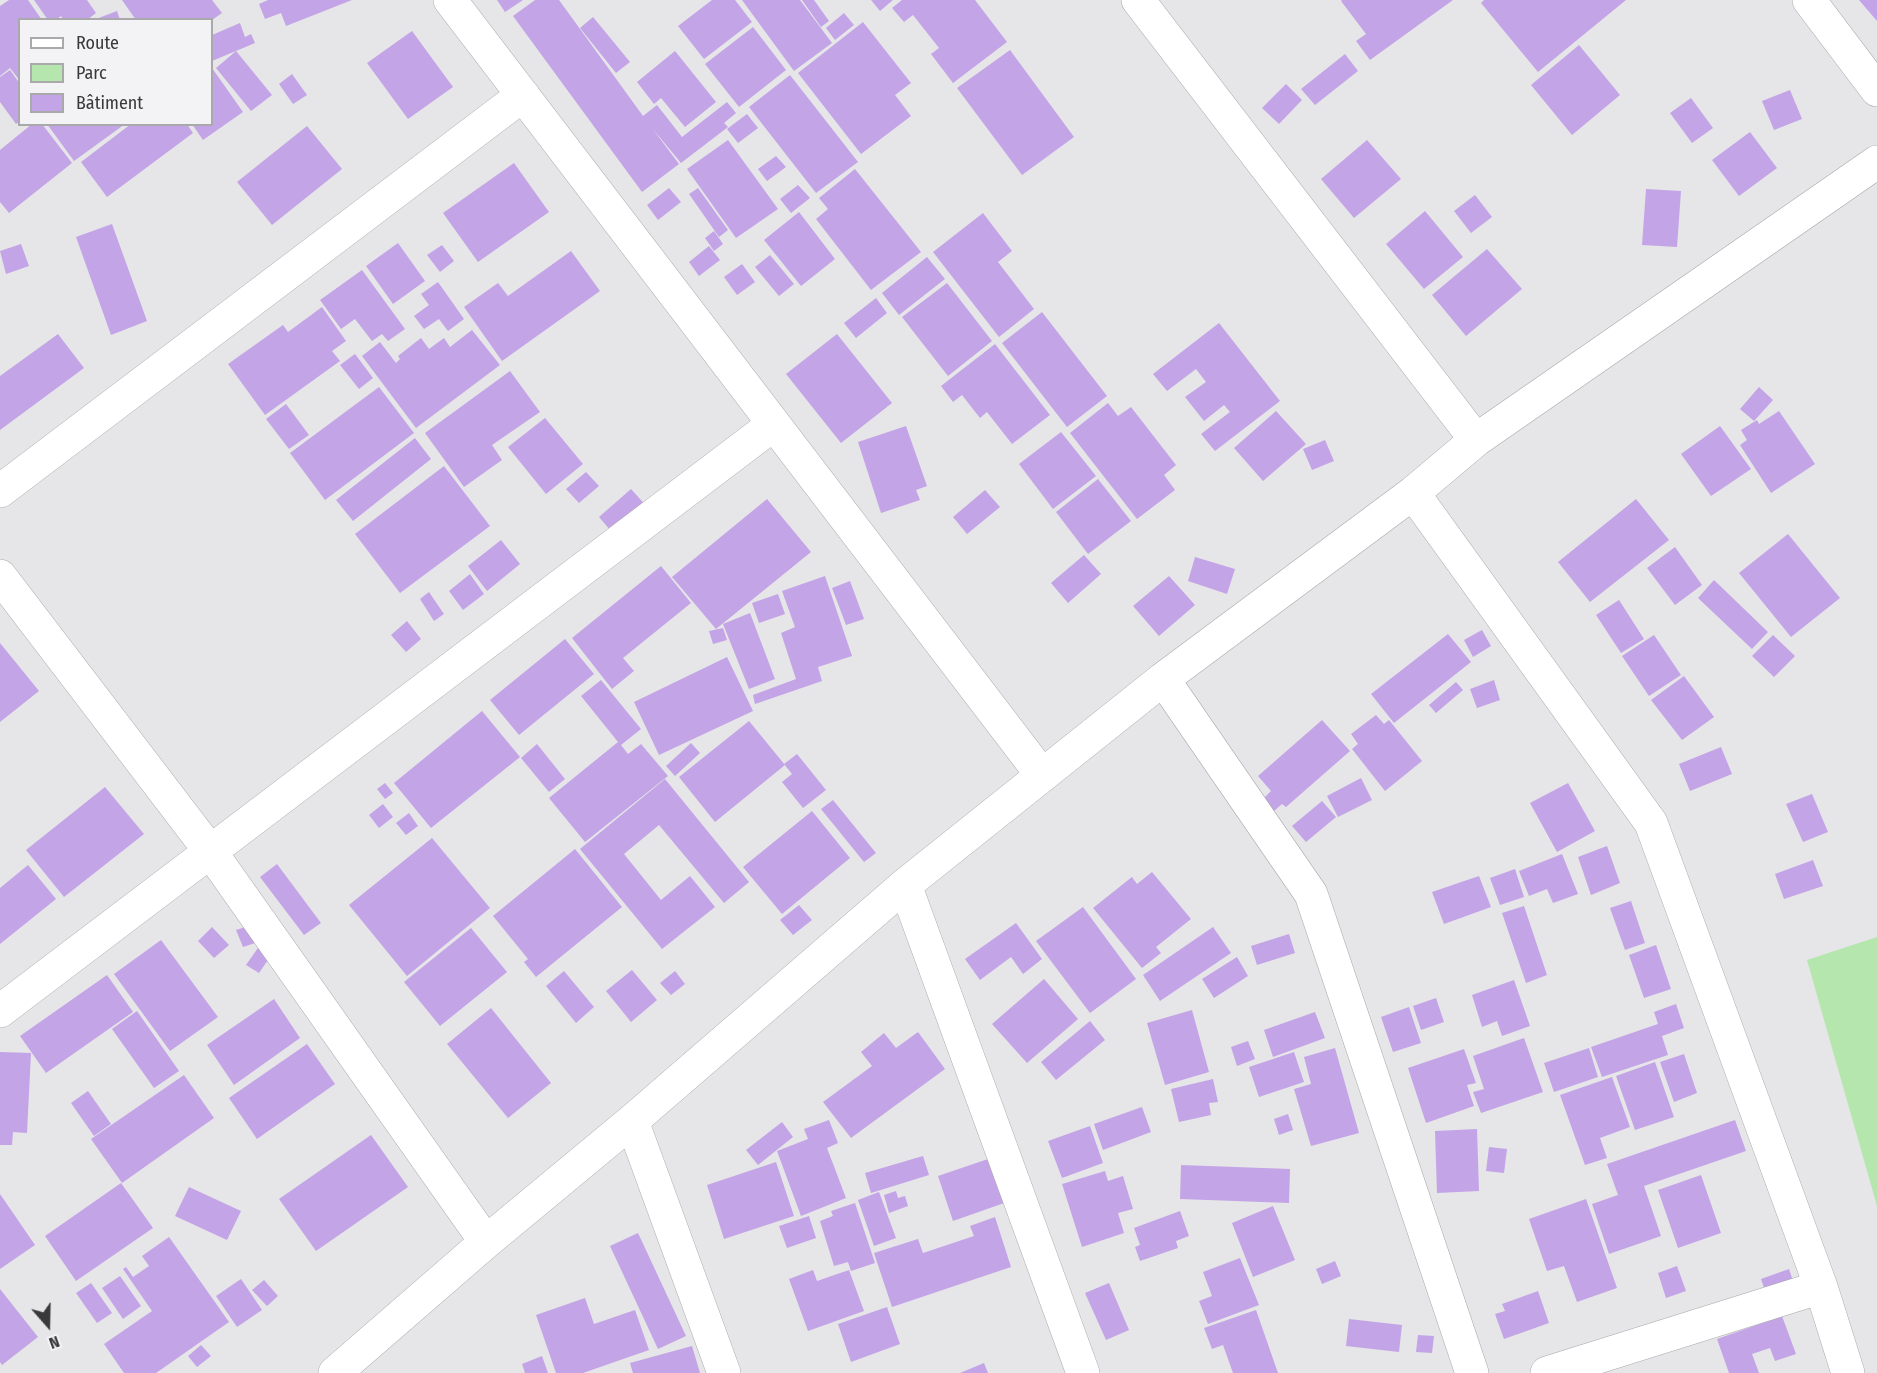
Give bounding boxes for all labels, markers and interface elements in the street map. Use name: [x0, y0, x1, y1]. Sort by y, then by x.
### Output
legend: [18, 18, 213, 126]
text: Route: [76, 32, 119, 54]
text: Parc: [76, 62, 107, 84]
text: Bâtiment: [76, 92, 143, 114]
north arrow: [18, 1295, 78, 1355]
text: N: [47, 1332, 62, 1353]

